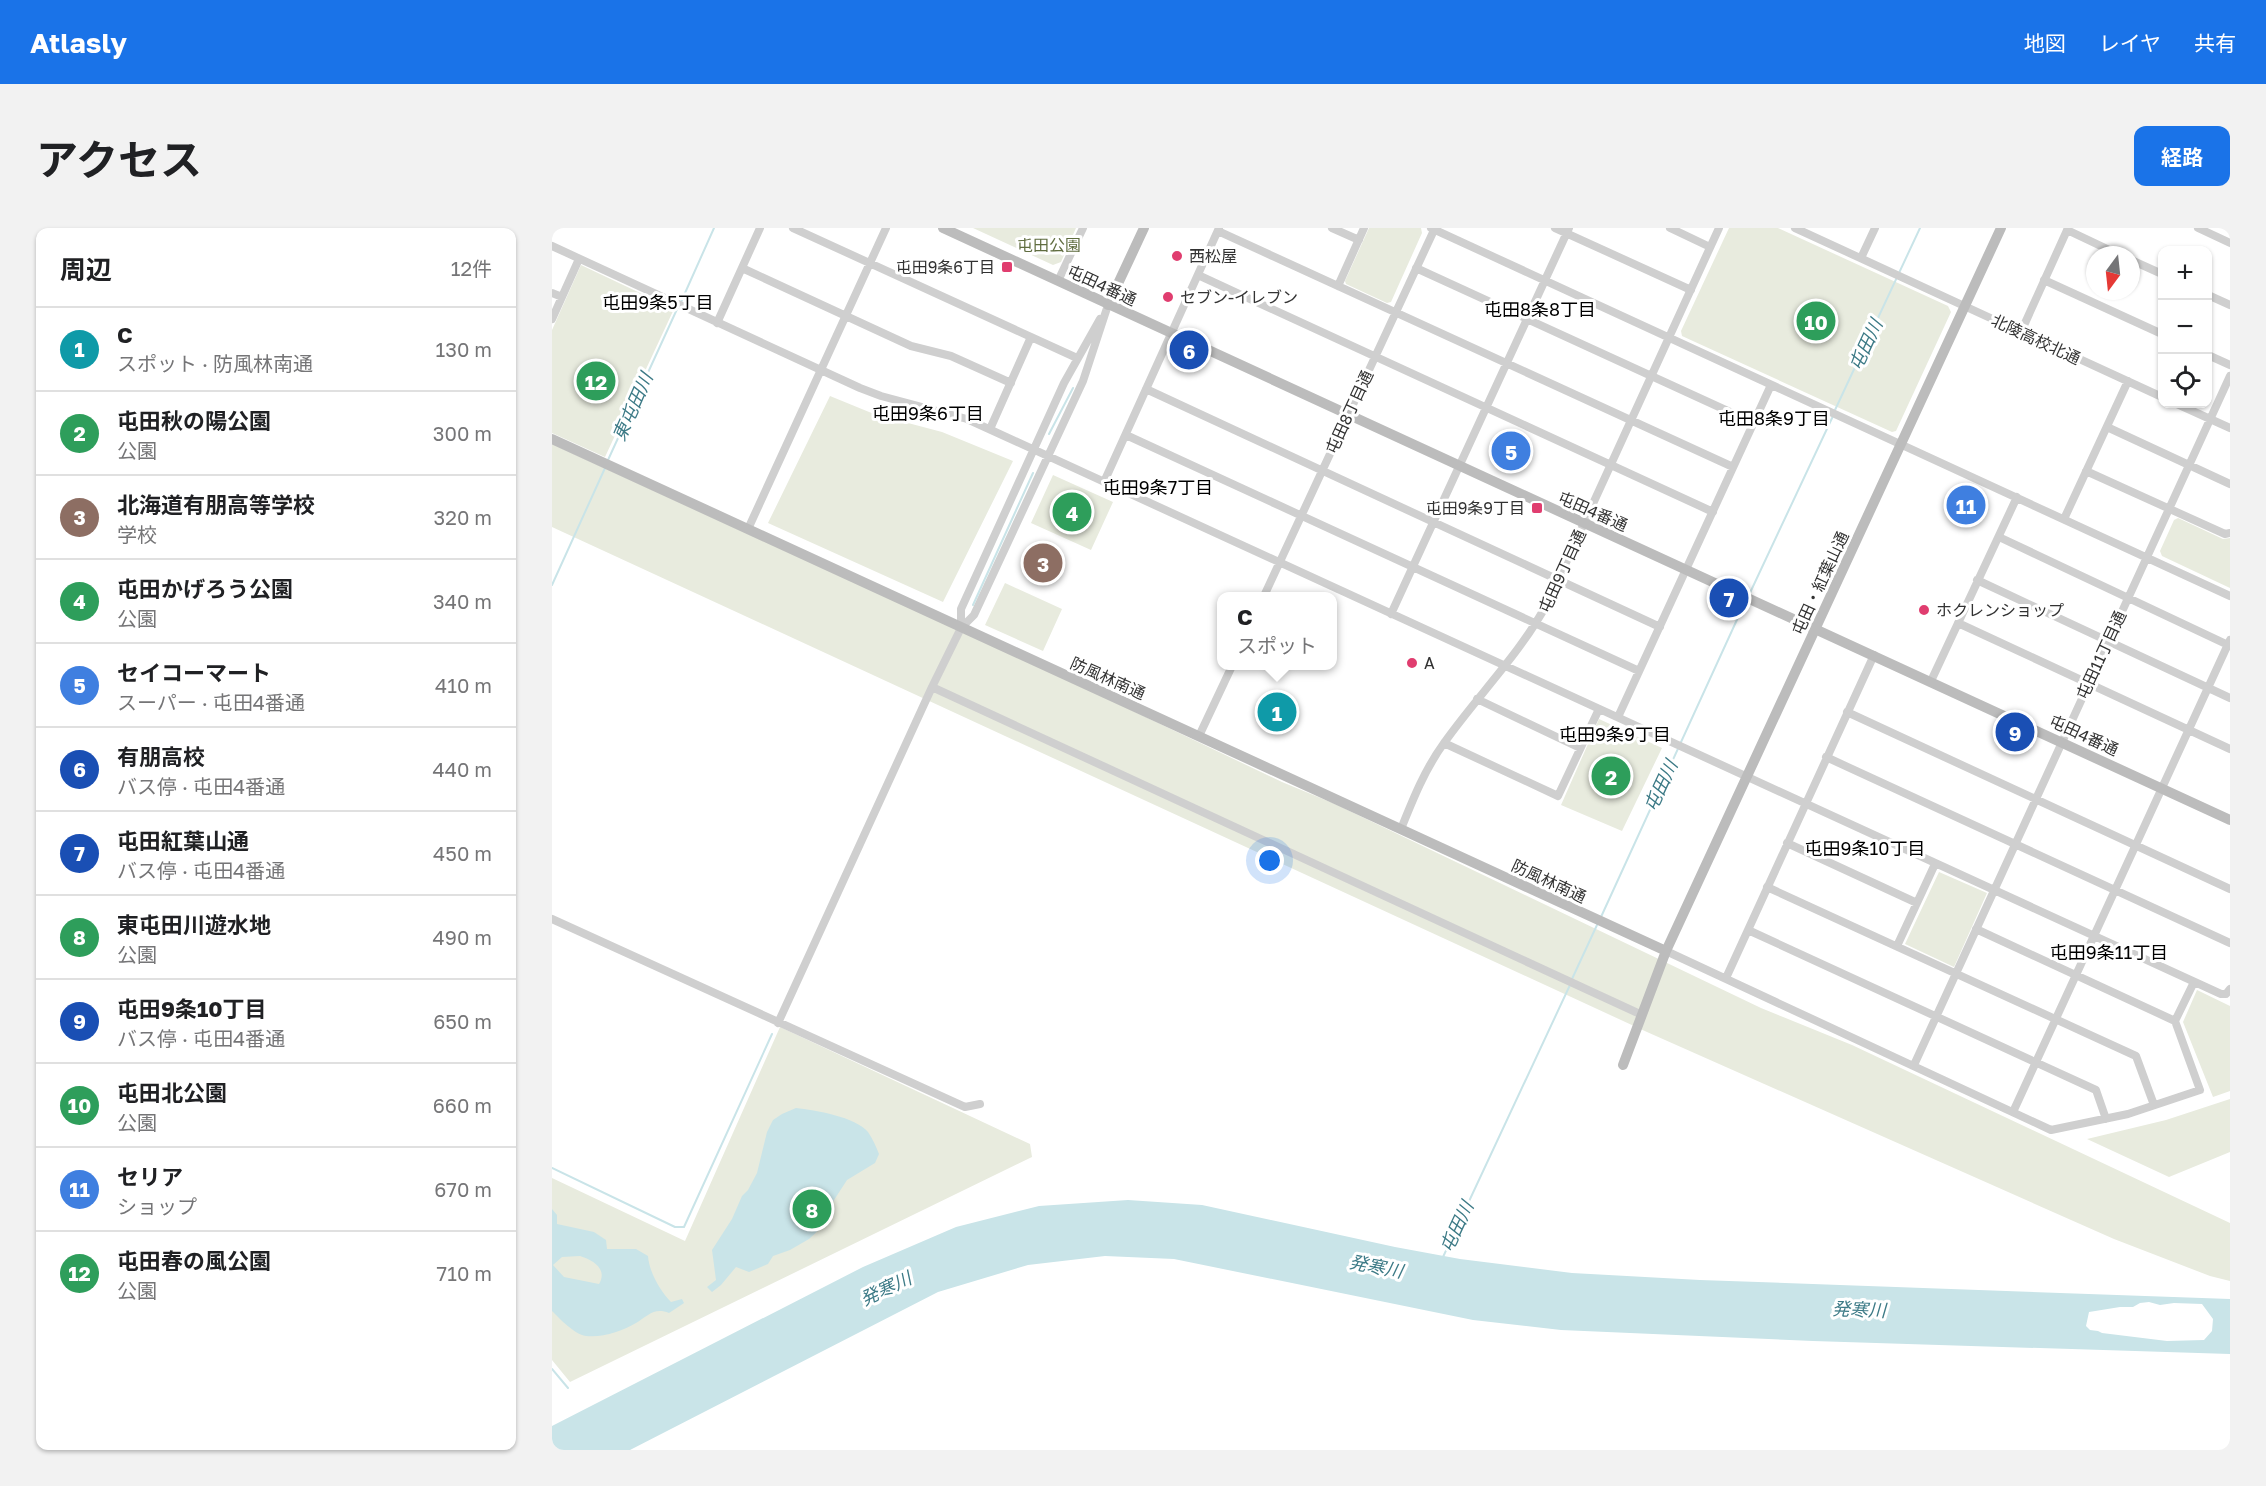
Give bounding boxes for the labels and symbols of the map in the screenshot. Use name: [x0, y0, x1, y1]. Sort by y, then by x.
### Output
park label: 屯田公園: [1017, 235, 1081, 255]
place label: 西松屋: [1189, 246, 1237, 266]
north arrow: [2086, 246, 2140, 300]
marker: 西松屋: [1170, 249, 1184, 263]
place label: 屯田9条6丁目: [896, 257, 995, 277]
marker: 屯田9条6丁目: [1000, 260, 1014, 274]
street label: 屯田4番通: [1064, 260, 1140, 310]
place label: セブン-イレブン: [1180, 287, 1298, 307]
marker: セブン-イレブン: [1161, 290, 1175, 304]
district label: 屯田9条5丁目: [602, 291, 714, 313]
district label: 屯田8条8丁目: [1484, 298, 1596, 320]
pin: 10: [1796, 298, 1836, 344]
street label: 北陵高校北通: [1988, 310, 2084, 368]
water label: 屯田川: [1844, 314, 1887, 374]
pin: 6: [1170, 328, 1208, 372]
pin: 12: [576, 358, 615, 404]
water label: 東屯田川: [607, 367, 658, 444]
street label: 屯田8丁目通: [1321, 367, 1377, 457]
district label: 屯田9条6丁目: [872, 402, 984, 424]
district label: 屯田8条9丁目: [1718, 407, 1830, 429]
pin: 5: [1492, 428, 1530, 474]
district label: 屯田9条7丁目: [1103, 476, 1213, 498]
pin: 11: [1946, 482, 1986, 528]
street label: 屯田4番通: [1555, 487, 1631, 535]
pin: 4: [1052, 490, 1092, 534]
place label: 屯田9条9丁目: [1426, 498, 1525, 518]
marker: 屯田9条9丁目: [1530, 501, 1544, 515]
street label: 屯田9丁目通: [1534, 526, 1590, 616]
street label: 屯田・紅葉山通: [1787, 528, 1853, 638]
pin: 3: [1024, 540, 1062, 586]
pin: 7: [1710, 576, 1748, 620]
place label: ホクレンショップ: [1936, 600, 2064, 620]
marker: ホクレンショップ: [1917, 603, 1931, 617]
street label: 屯田11丁目通: [2072, 607, 2130, 703]
street label: 防風林南通: [1067, 653, 1149, 703]
place label: A: [1424, 653, 1435, 673]
marker: A: [1405, 656, 1419, 670]
pin: 1: [1258, 690, 1296, 734]
pin: 9: [1996, 710, 2034, 754]
street label: 屯田4番通: [2046, 710, 2122, 760]
district label: 屯田9条9丁目: [1559, 723, 1671, 745]
pin: 2: [1592, 754, 1630, 798]
water label: 屯田川: [1639, 755, 1682, 815]
district label: 屯田9条10丁目: [1805, 837, 1925, 859]
your location: [1255, 846, 1284, 875]
street label: 防風林南通: [1509, 855, 1589, 907]
district label: 屯田9条11丁目: [2050, 941, 2168, 963]
pin: 8: [792, 1186, 832, 1232]
water label: 屯田川: [1435, 1196, 1478, 1256]
water label: 発寒川: [1348, 1250, 1407, 1282]
water label: 発寒川: [856, 1266, 916, 1310]
water label: 発寒川: [1832, 1297, 1888, 1321]

